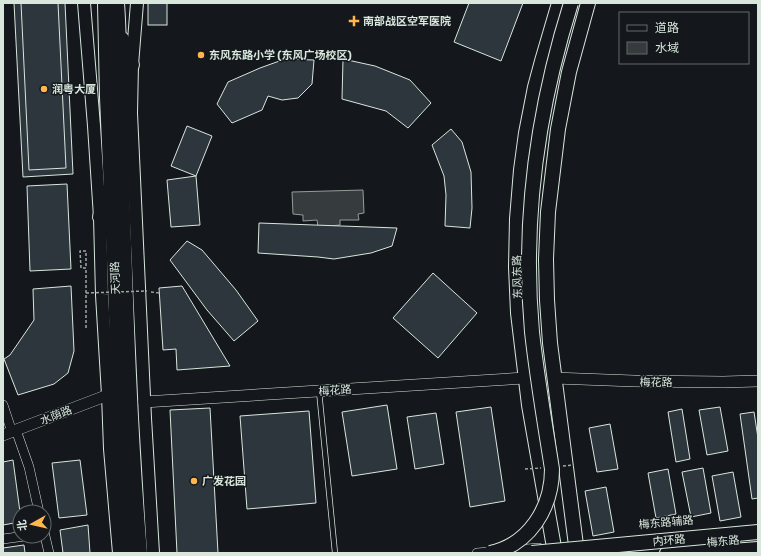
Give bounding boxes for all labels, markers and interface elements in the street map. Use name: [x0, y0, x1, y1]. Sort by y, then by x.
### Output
legend: [619, 12, 749, 64]
marker: 南部战区空军医院: [348, 15, 360, 27]
place label: 南部战区空军医院: [363, 15, 451, 28]
text: 道路: [655, 21, 679, 35]
text: 水域: [655, 41, 679, 55]
place label: 东风东路小学 (东风广场校区): [209, 49, 352, 62]
marker: 东风东路小学 (东风广场校区): [196, 50, 206, 60]
place label: 润粤大厦: [52, 83, 96, 96]
marker: 润粤大厦: [39, 84, 49, 94]
street label: 东风东路: [511, 255, 524, 299]
street label: 天河路: [108, 261, 123, 295]
street label: 梅花路: [639, 376, 673, 389]
street label: 梅花路: [318, 383, 352, 398]
street label: 水荫路: [38, 403, 74, 427]
place label: 广发花园: [202, 475, 246, 488]
marker: 广发花园: [189, 476, 199, 486]
north arrow: [12, 504, 52, 544]
street label: 梅东路辅路: [638, 514, 694, 531]
text: 北: [15, 519, 30, 532]
street label: 内环路: [652, 533, 686, 548]
street label: 梅东路: [706, 534, 740, 549]

